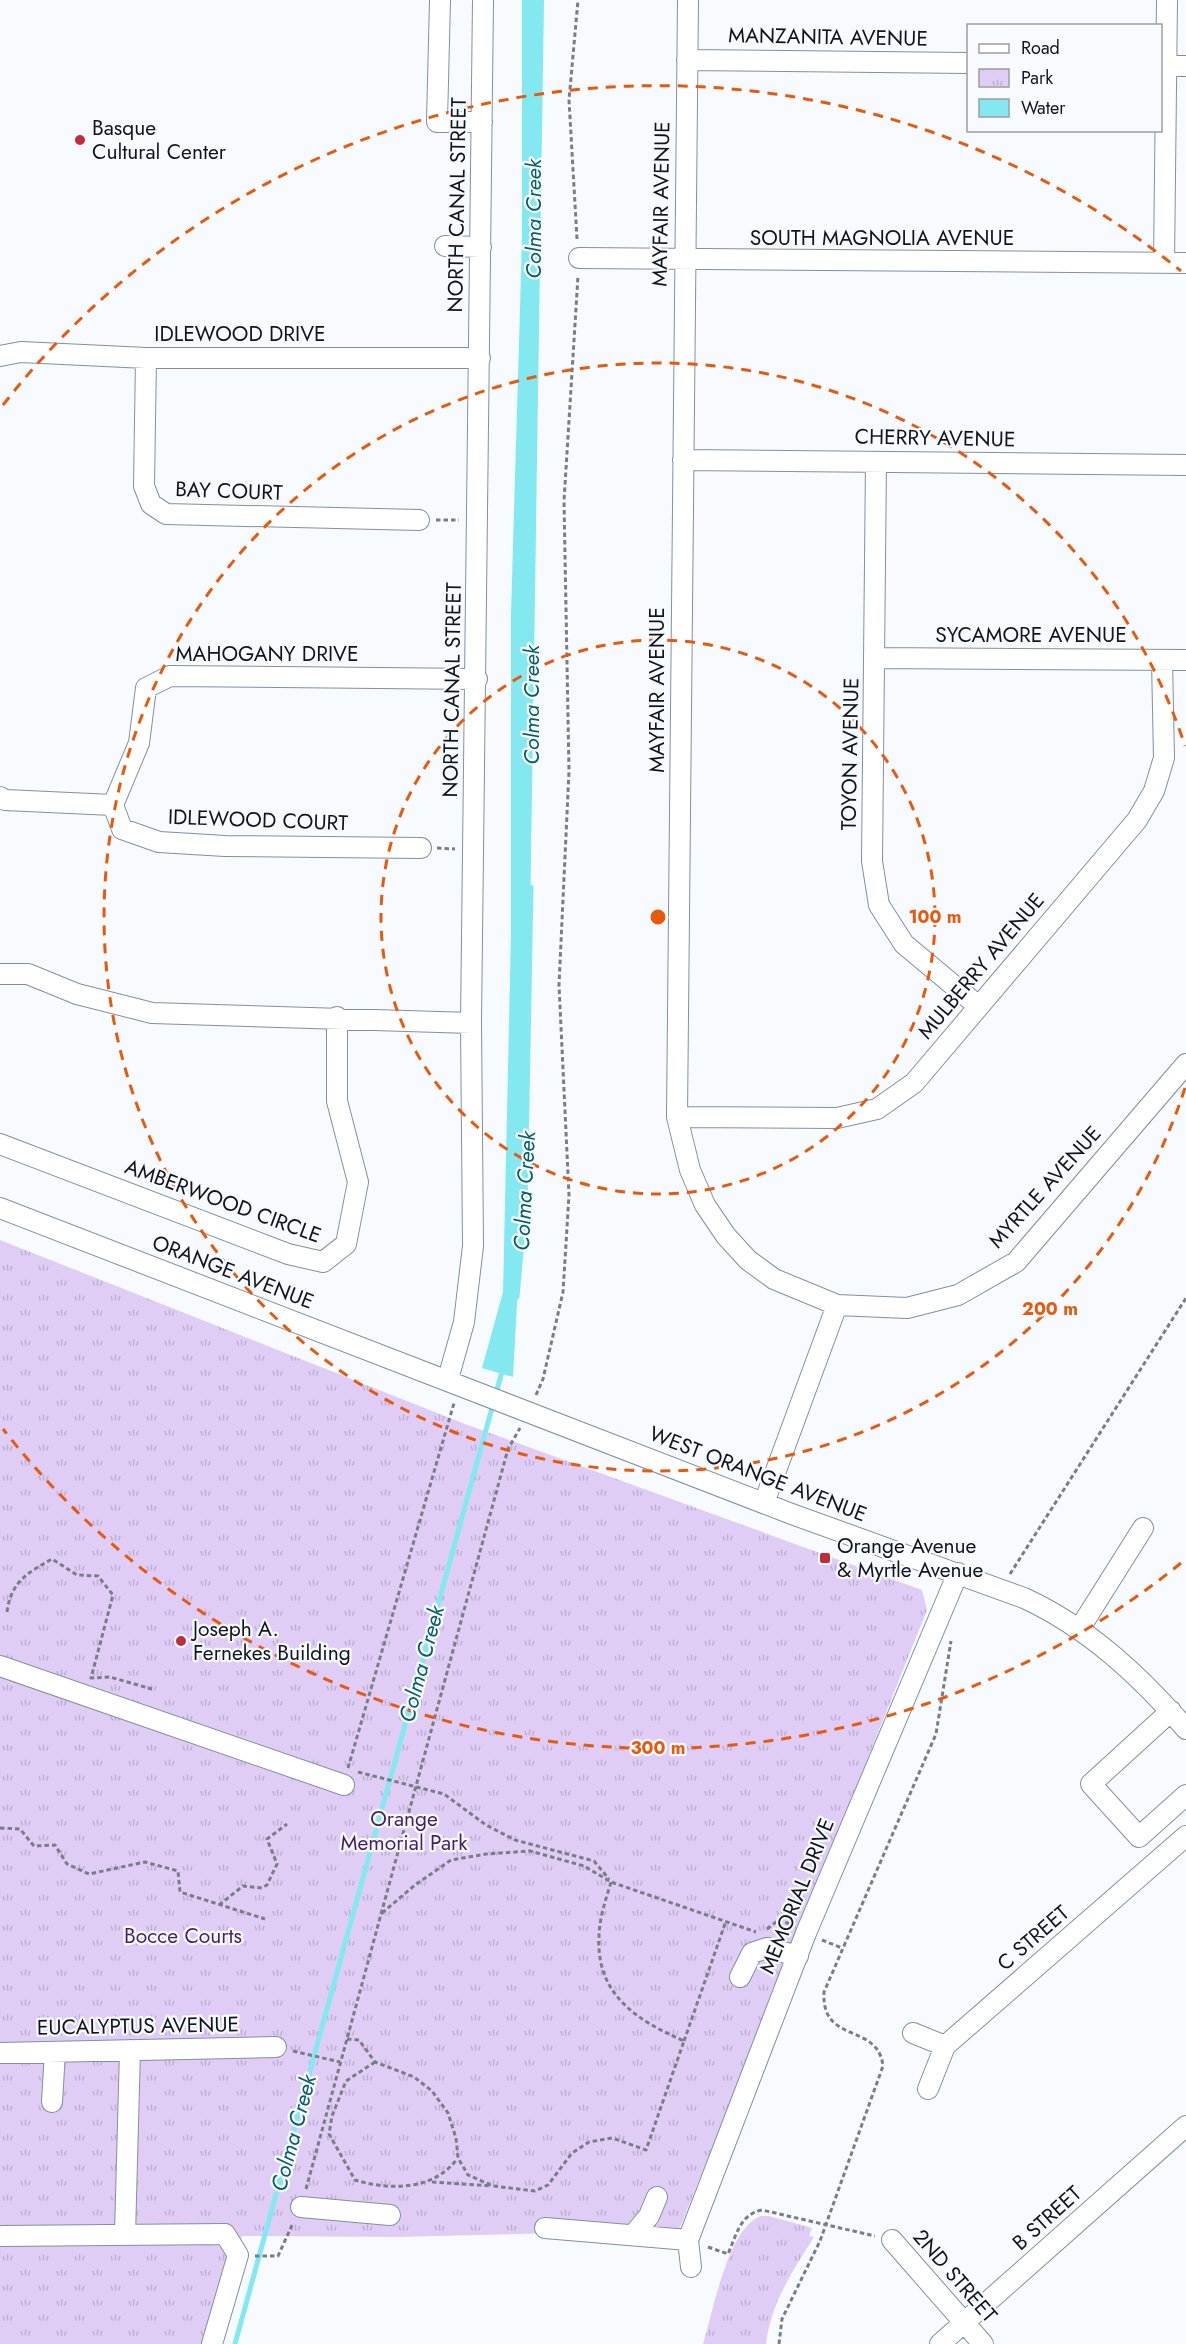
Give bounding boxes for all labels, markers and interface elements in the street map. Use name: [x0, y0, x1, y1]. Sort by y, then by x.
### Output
street label: MANZANITA AVENUE: [728, 20, 928, 54]
legend: [967, 24, 1162, 132]
text: Road: [1021, 35, 1060, 61]
text: Park: [1021, 65, 1053, 91]
text: Water: [1021, 95, 1066, 121]
street label: NORTH CANAL STREET: [440, 97, 474, 313]
place label: Basque Cultural Center: [92, 113, 227, 167]
street label: MAYFAIR AVENUE: [645, 121, 677, 287]
marker: Basque Cultural Center: [73, 133, 87, 147]
water label: Colma Creek: [517, 158, 549, 279]
street label: SOUTH MAGNOLIA AVENUE: [750, 223, 1014, 253]
street label: IDLEWOOD DRIVE: [154, 319, 326, 349]
street label: CHERRY AVENUE: [854, 422, 1016, 454]
street label: BAY COURT: [175, 474, 283, 508]
street label: NORTH CANAL STREET: [435, 582, 469, 798]
street label: MAYFAIR AVENUE: [642, 607, 672, 773]
street label: SYCAMORE AVENUE: [935, 620, 1127, 650]
street label: MAHOGANY DRIVE: [176, 639, 358, 669]
water label: Colma Creek: [515, 644, 547, 765]
street label: TOYON AVENUE: [834, 677, 866, 831]
street label: IDLEWOOD COURT: [167, 802, 349, 838]
street label: MULBERRY AVENUE: [911, 886, 1051, 1046]
text: 100 m: [908, 904, 962, 930]
centre of rings: [648, 907, 668, 927]
street label: MYRTLE AVENUE: [982, 1119, 1108, 1255]
water label: Colma Creek: [505, 1129, 543, 1252]
street label: AMBERWOOD CIRCLE: [121, 1152, 325, 1250]
street label: ORANGE AVENUE: [148, 1227, 318, 1317]
text: 200 m: [1022, 1296, 1078, 1322]
street label: WEST ORANGE AVENUE: [645, 1419, 871, 1529]
place label: Orange Avenue & Myrtle Avenue: [837, 1531, 984, 1585]
marker: Orange Avenue & Myrtle Avenue: [818, 1551, 832, 1565]
water label: Colma Creek: [390, 1601, 452, 1726]
place label: Joseph A. Fernekes Building: [190, 1614, 351, 1668]
marker: Joseph A. Fernekes Building: [174, 1634, 188, 1648]
text: 300 m: [630, 1735, 686, 1761]
park label: Orange Memorial Park: [341, 1804, 468, 1858]
street label: MEMORIAL DRIVE: [752, 1814, 842, 1978]
street label: C STREET: [990, 1898, 1076, 1978]
park label: Bocce Courts: [124, 1921, 242, 1951]
street label: EUCALYPTUS AVENUE: [37, 2009, 239, 2043]
water label: Colma Creek: [262, 2070, 324, 2195]
street label: B STREET: [1006, 2179, 1088, 2257]
street label: 2ND STREET: [906, 2223, 1004, 2329]

